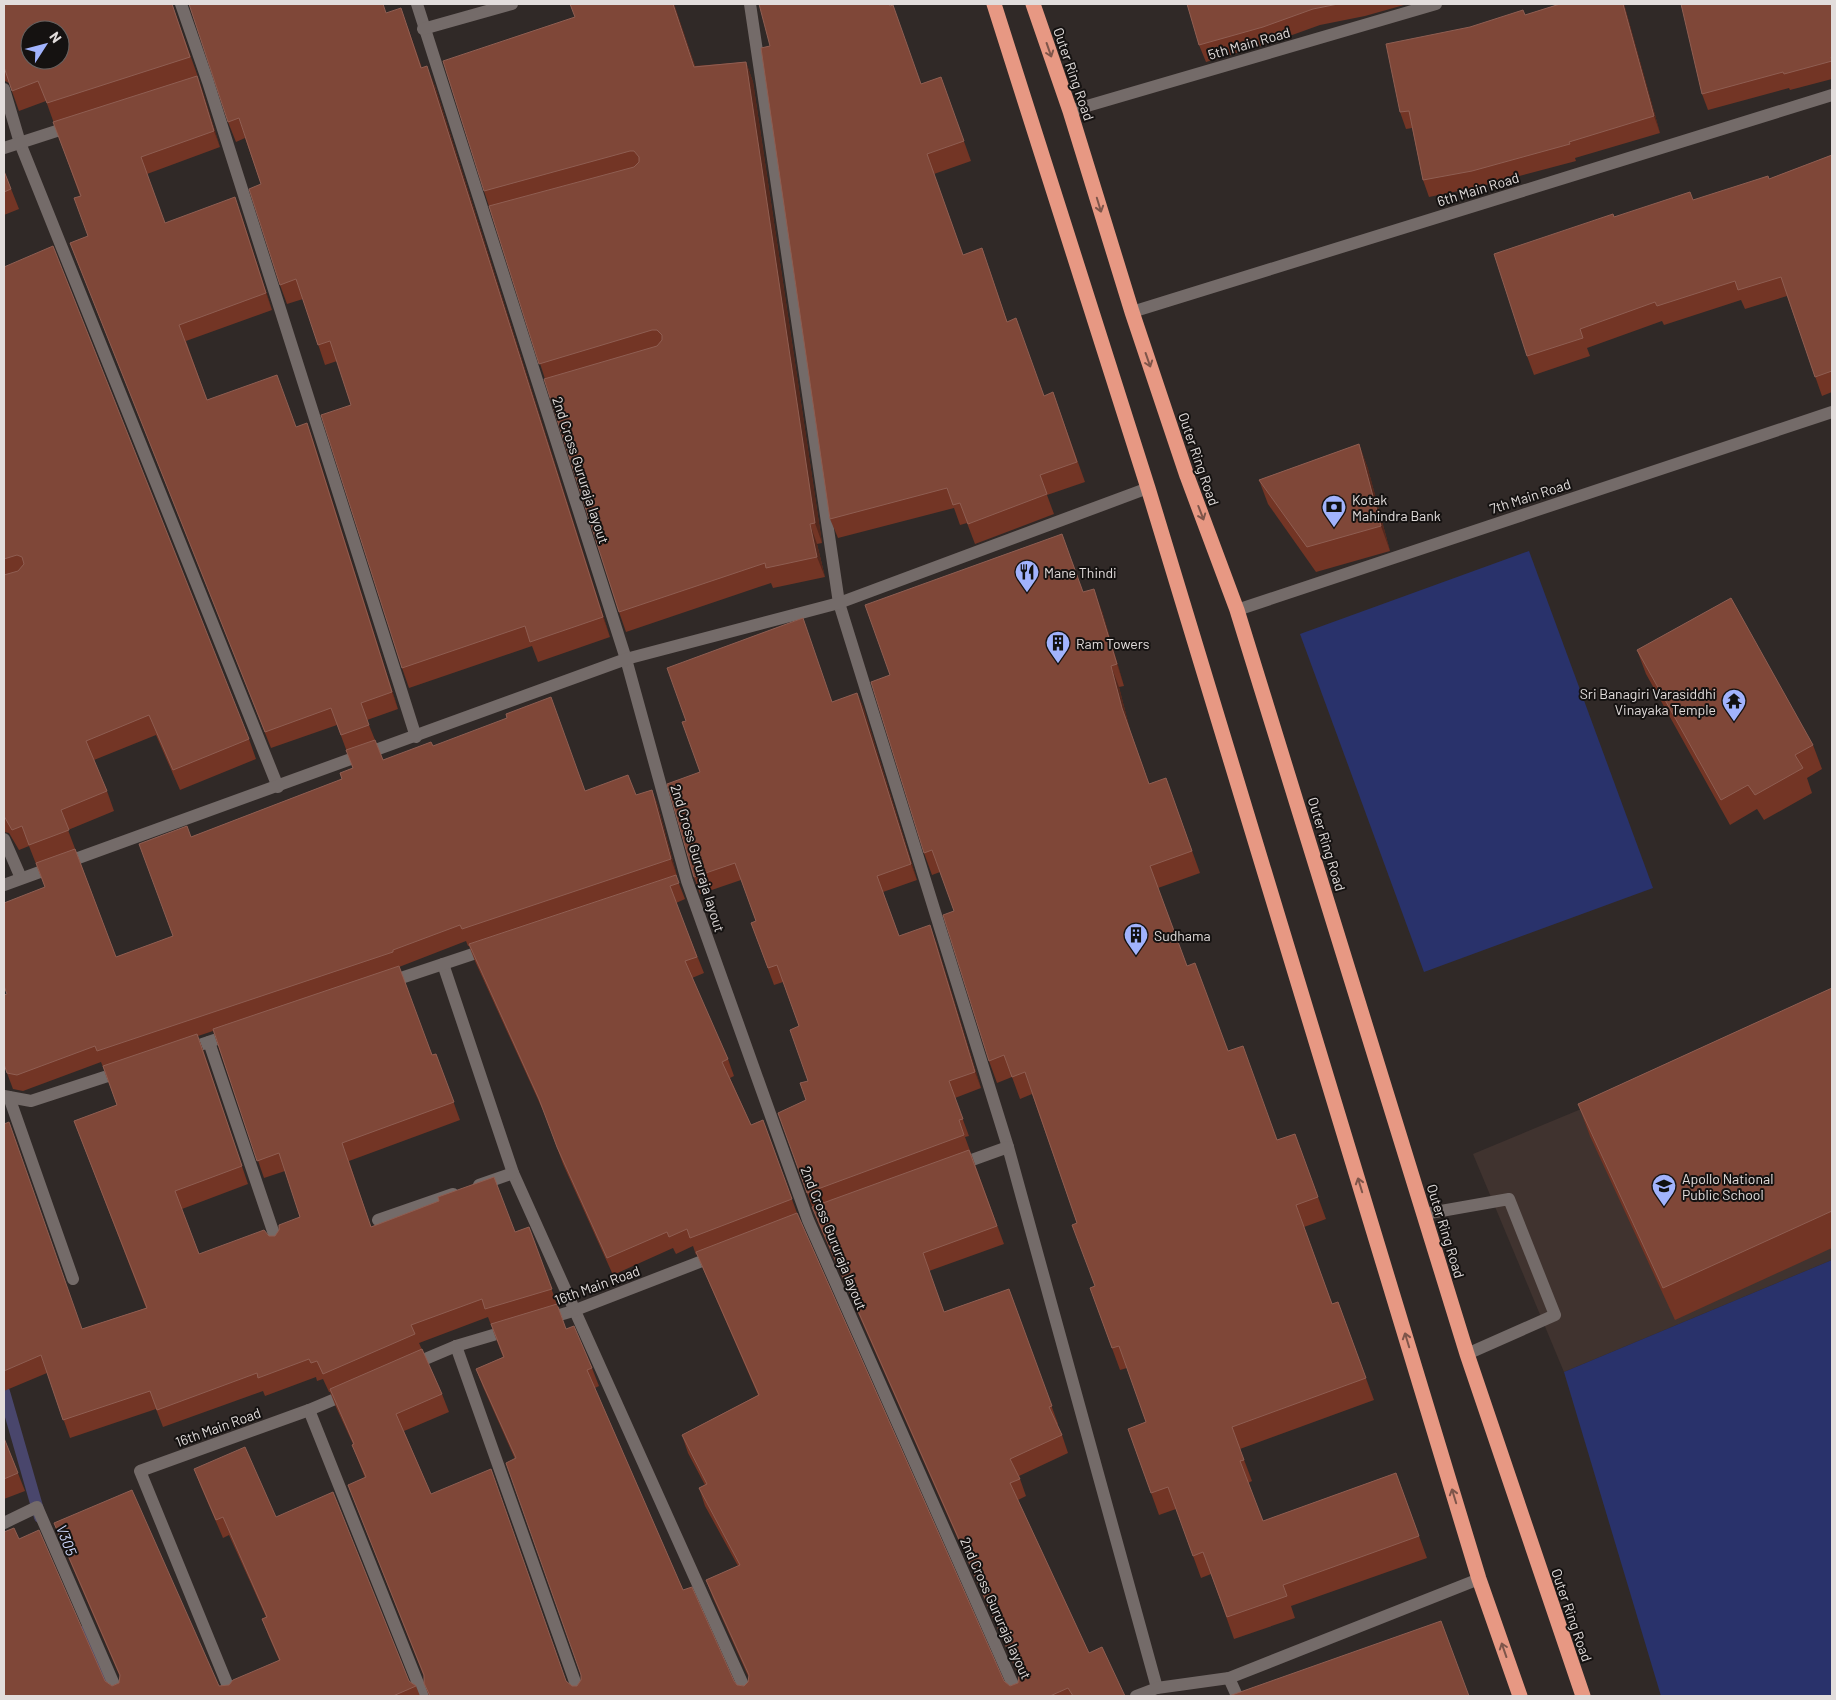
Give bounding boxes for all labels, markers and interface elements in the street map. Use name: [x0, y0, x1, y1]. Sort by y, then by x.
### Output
north arrow: [20, 20, 70, 70]
street label: 5th Main Road: [1206, 23, 1292, 63]
street label: Outer Ring Road: [1050, 25, 1098, 123]
text: N: [46, 28, 66, 46]
one-way arrow: [1045, 42, 1054, 57]
street label: 6th Main Road: [1435, 168, 1521, 210]
one-way arrow: [1095, 196, 1104, 212]
one-way arrow: [1143, 351, 1153, 367]
street label: 2nd Cross Gururaja layout: [549, 394, 613, 546]
street label: Outer Ring Road: [1175, 410, 1223, 508]
street label: 7th Main Road: [1487, 475, 1573, 517]
place label: Kotak Mahindra Bank: [1352, 491, 1441, 524]
bank icon: Kotak Mahindra Bank: [1321, 494, 1347, 528]
one-way arrow: [1197, 505, 1206, 520]
restaurant icon: Mane Thindi: [1014, 559, 1040, 593]
place label: Mane Thindi: [1044, 564, 1117, 581]
building icon: Ram Towers: [1045, 630, 1071, 664]
place label: Ram Towers: [1076, 635, 1150, 652]
place label: Sri Banagiri Varasiddhi Vinayaka Temple: [1580, 685, 1716, 718]
temple icon: Sri Banagiri Varasiddhi Vinayaka Temple: [1721, 688, 1747, 722]
street label: 2nd Cross Gururaja layout: [667, 782, 729, 934]
street label: Outer Ring Road: [1305, 795, 1349, 893]
building icon: Sudhama: [1123, 922, 1149, 956]
place label: Sudhama: [1154, 927, 1211, 944]
street label: 2nd Cross Gururaja layout: [797, 1164, 871, 1312]
place label: Apollo National Public School: [1682, 1170, 1773, 1203]
school or university icon: Apollo National Public School: [1651, 1173, 1677, 1207]
one-way arrow: [1354, 1177, 1364, 1193]
street label: Outer Ring Road: [1424, 1182, 1468, 1280]
street label: 16th Main Road: [552, 1262, 642, 1308]
one-way arrow: [1401, 1333, 1411, 1349]
street label: 16th Main Road: [173, 1404, 263, 1450]
one-way arrow: [1448, 1488, 1458, 1504]
water label: V305: [53, 1522, 81, 1559]
street label: 2nd Cross Gururaja layout: [957, 1534, 1035, 1682]
street label: Outer Ring Road: [1548, 1566, 1596, 1664]
one-way arrow: [1499, 1643, 1508, 1659]

